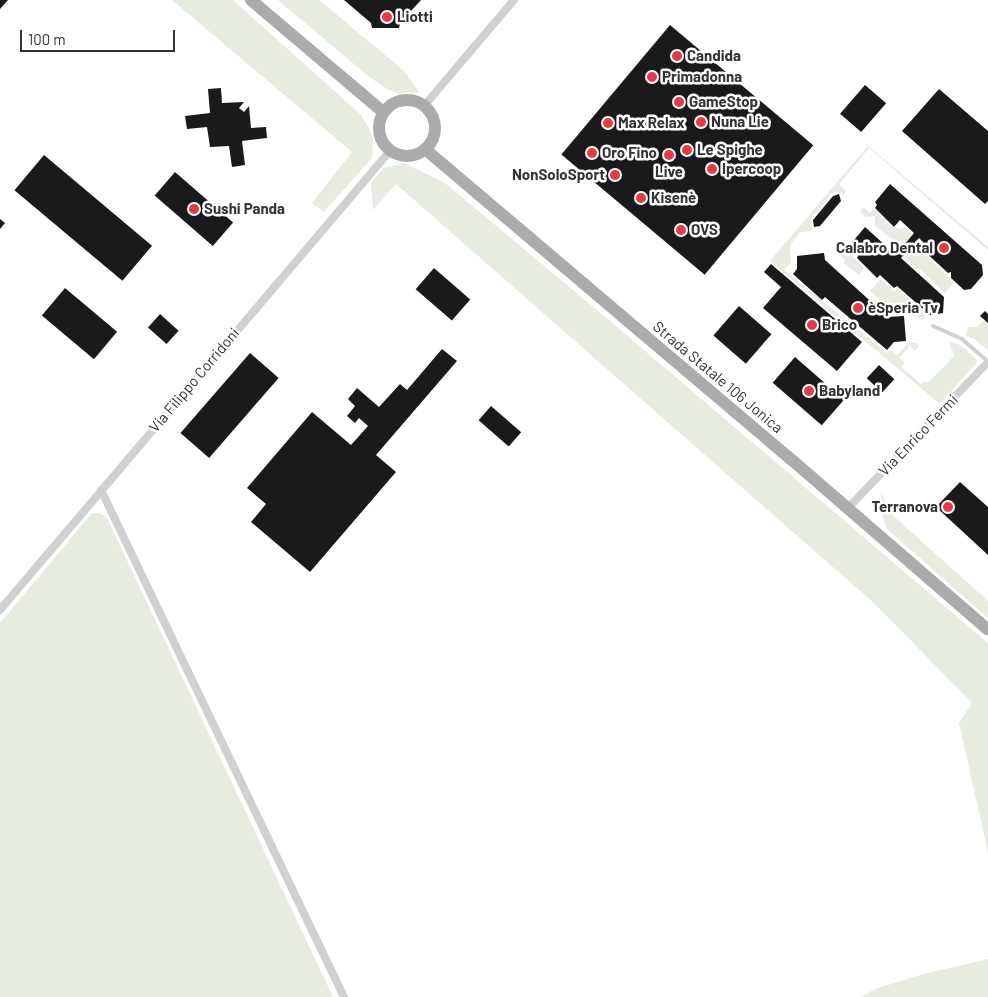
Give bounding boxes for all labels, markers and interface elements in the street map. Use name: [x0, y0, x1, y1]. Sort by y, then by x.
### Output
place label: Liotti: [397, 8, 433, 26]
marker: Liotti: [381, 11, 393, 23]
scale bar: [22, 20, 178, 52]
text: 100 m: [28, 30, 66, 48]
place label: Candida: [687, 47, 741, 65]
marker: Candida: [671, 50, 683, 62]
place label: Primadonna: [662, 68, 742, 86]
marker: Primadonna: [646, 71, 658, 83]
place label: GameStop: [689, 93, 758, 111]
marker: GameStop: [673, 96, 685, 108]
place label: Nuna Lie: [711, 113, 769, 131]
place label: Max Relax: [618, 114, 685, 132]
marker: Nuna Lie: [695, 116, 707, 128]
marker: Max Relax: [602, 117, 614, 129]
place label: Le Spighe: [697, 141, 763, 159]
place label: Oro Fino: [602, 144, 657, 162]
marker: Le Spighe: [681, 144, 693, 156]
marker: Oro Fino: [586, 147, 598, 159]
marker: Live: [663, 149, 675, 161]
place label: Ipercoop: [722, 160, 781, 178]
place label: Live: [655, 163, 683, 181]
marker: Ipercoop: [706, 163, 718, 175]
place label: NonSoloSport: [512, 166, 605, 184]
marker: NonSoloSport: [609, 169, 621, 181]
place label: Kisenè: [651, 189, 696, 207]
marker: Kisenè: [635, 192, 647, 204]
place label: Sushi Panda: [204, 200, 285, 218]
marker: Sushi Panda: [188, 203, 200, 215]
place label: OVS: [691, 221, 718, 239]
marker: OVS: [675, 224, 687, 236]
place label: Calabro Dental: [836, 239, 933, 257]
marker: Calabro Dental: [937, 241, 951, 255]
place label: èSperia Tv: [868, 299, 938, 317]
marker: èSperia Tv: [852, 302, 864, 314]
place label: Brico: [822, 316, 857, 334]
street label: Strada Statale 106 Jonica: [649, 317, 787, 437]
marker: Brico: [806, 319, 818, 331]
street label: Via Filippo Corridoni: [145, 324, 243, 436]
place label: Babyland: [819, 382, 880, 400]
marker: Babyland: [803, 385, 815, 397]
street label: Via Enrico Fermi: [875, 391, 961, 479]
place label: Terranova: [872, 498, 938, 516]
marker: Terranova: [942, 501, 954, 513]

